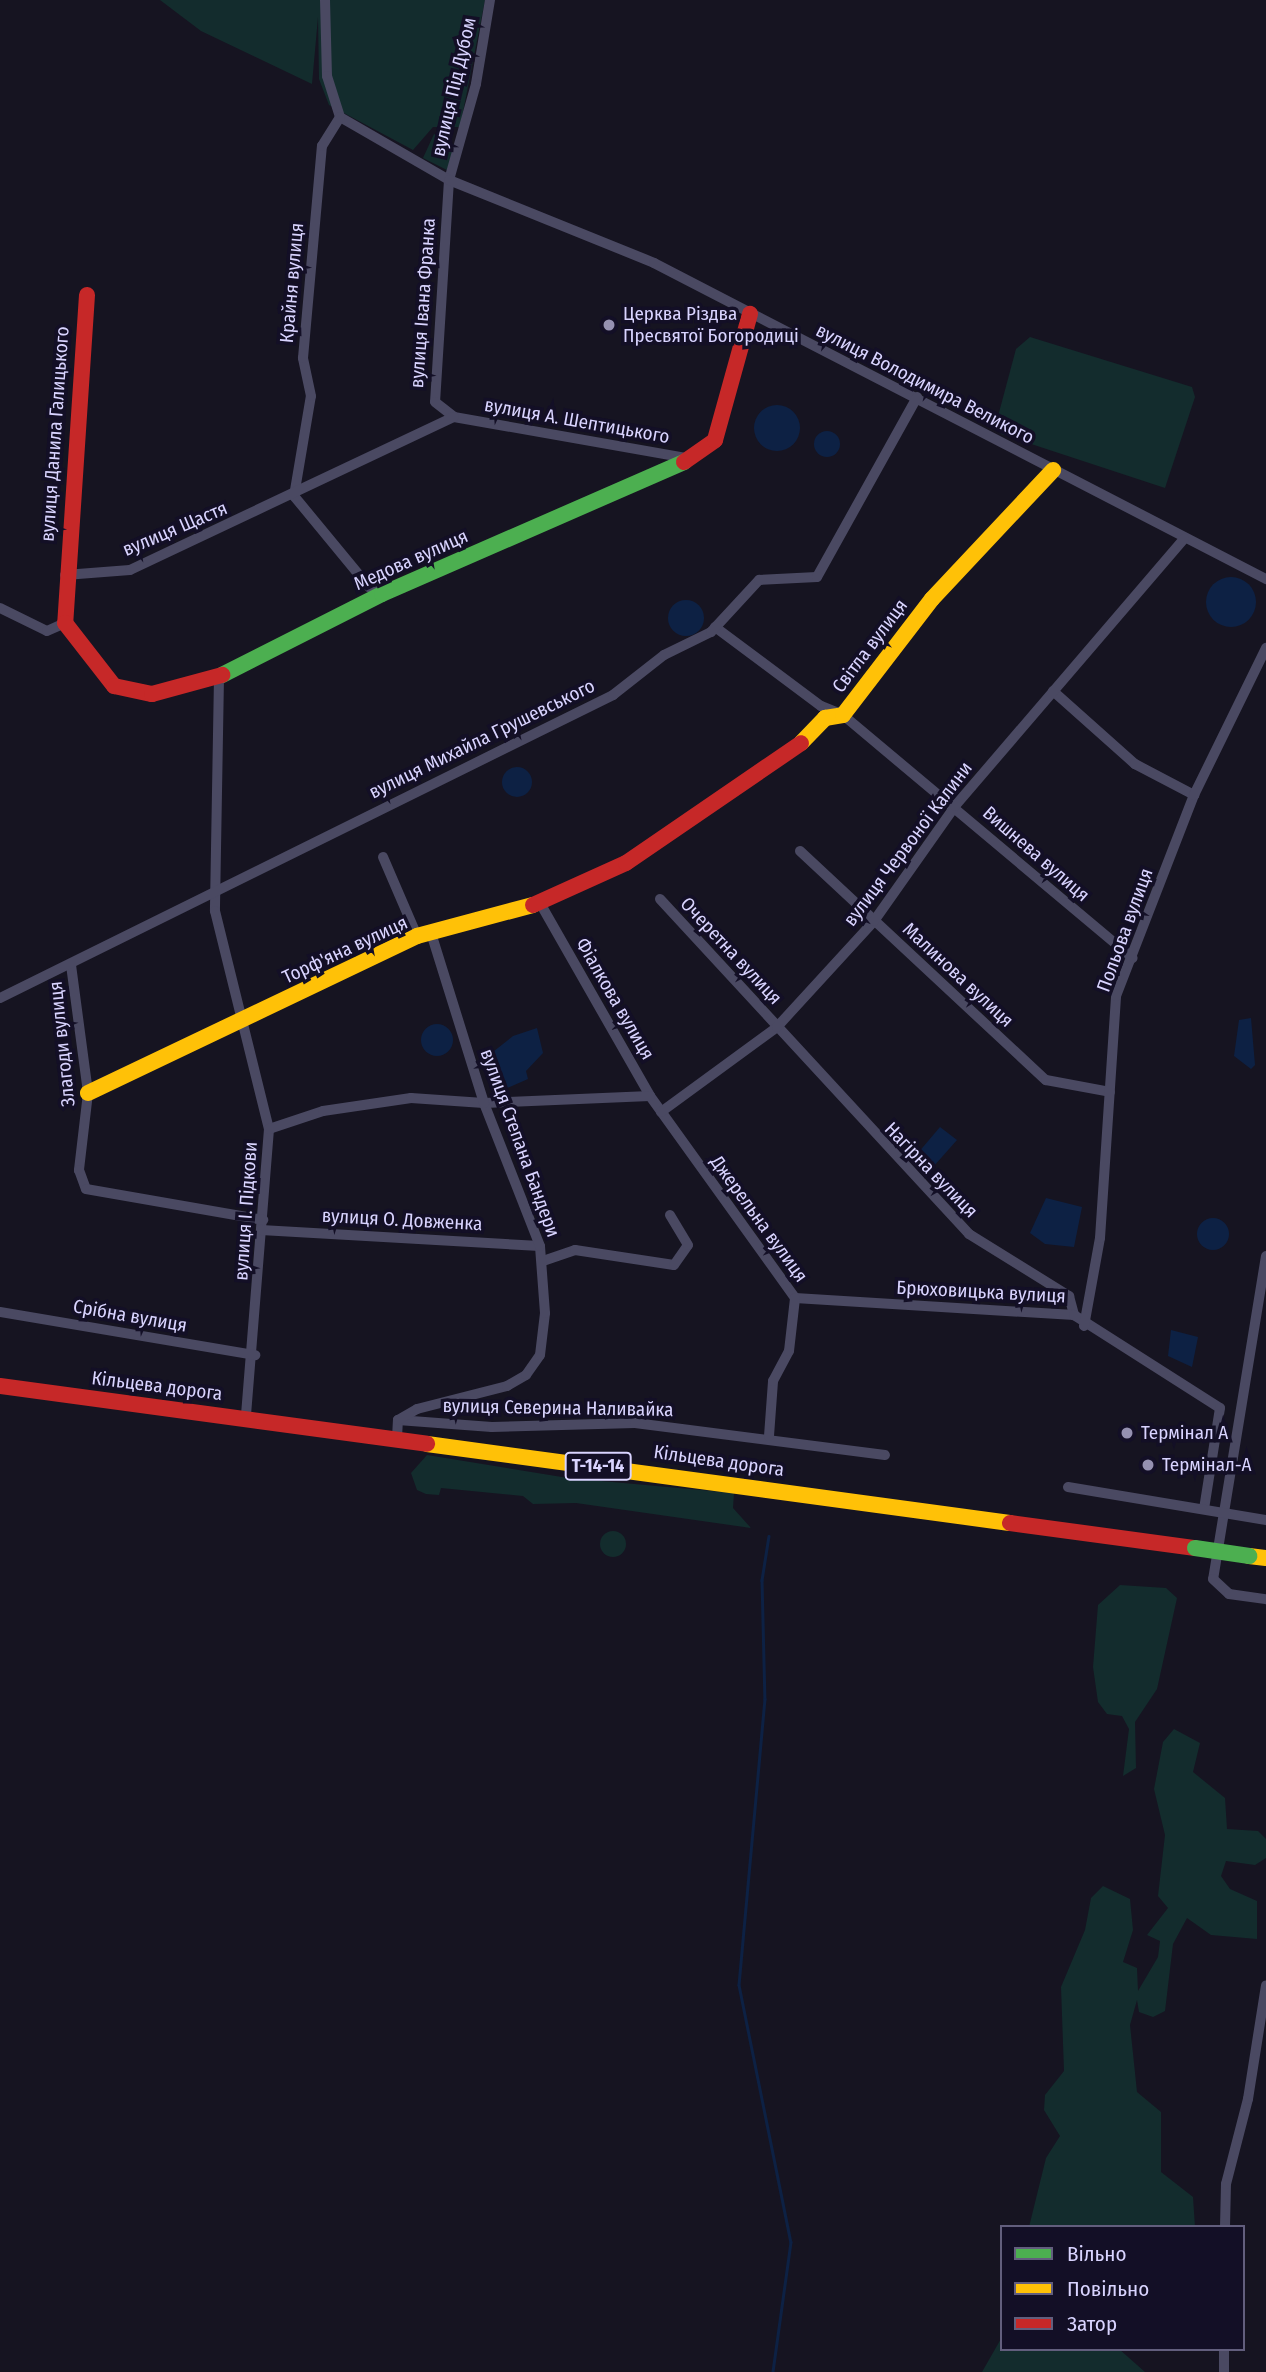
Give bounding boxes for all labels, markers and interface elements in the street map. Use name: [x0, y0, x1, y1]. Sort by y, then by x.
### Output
street label: вулиця Під Дубом: [427, 15, 481, 159]
street label: вулиця Івана Франка: [406, 217, 440, 389]
street label: Крайня вулиця: [275, 222, 309, 344]
place label: Церква Різдва Пресвятої Богородиці: [623, 303, 799, 347]
marker: Церква Різдва Пресвятої Богородиці: [601, 317, 617, 333]
street label: вулиця Володимира Великого: [812, 319, 1038, 449]
street label: вулиця Данила Галицького: [36, 326, 74, 542]
street label: вулиця А. Шептицького: [483, 393, 671, 449]
street label: вулиця Щастя: [119, 497, 231, 561]
street label: Медова вулиця: [350, 525, 472, 595]
street label: Світла вулиця: [827, 595, 913, 697]
street label: вулиця Михайла Грушевського: [365, 674, 599, 804]
street label: вулиця Червоної Калини: [839, 757, 977, 931]
street label: Вишнева вулиця: [978, 801, 1094, 907]
street label: Польова вулиця: [1092, 865, 1158, 995]
street label: Очеретна вулиця: [675, 893, 787, 1009]
street label: Торф'яна вулиця: [279, 911, 411, 989]
street label: Малинова вулиця: [898, 918, 1018, 1032]
street label: Фіалкова вулиця: [571, 934, 659, 1064]
street label: Злагоди вулиця: [44, 980, 80, 1108]
street label: вулиця Степана Бандери: [475, 1046, 565, 1240]
street label: Нагірна вулиця: [880, 1117, 982, 1223]
street label: вулиця І. Підкови: [230, 1141, 262, 1281]
street label: Джерельна вулиця: [705, 1151, 813, 1287]
street label: вулиця О. Довженка: [321, 1204, 483, 1236]
street label: Брюховицька вулиця: [896, 1276, 1066, 1308]
street label: Срібна вулиця: [71, 1295, 189, 1337]
street label: Кільцева дорога: [90, 1367, 224, 1405]
street label: вулиця Северина Наливайка: [442, 1395, 674, 1421]
place label: Термінал А: [1141, 1422, 1228, 1444]
marker: Термінал А: [1119, 1425, 1135, 1441]
street label: Кільцева дорога: [652, 1441, 786, 1481]
road number: Т-14-14: [563, 1451, 633, 1480]
place label: Термінал-А: [1162, 1454, 1252, 1476]
marker: Термінал-А: [1140, 1457, 1156, 1473]
legend: [1000, 2225, 1245, 2351]
text: Вільно: [1067, 2241, 1127, 2267]
text: Повільно: [1067, 2276, 1149, 2302]
text: Затор: [1067, 2311, 1117, 2337]

